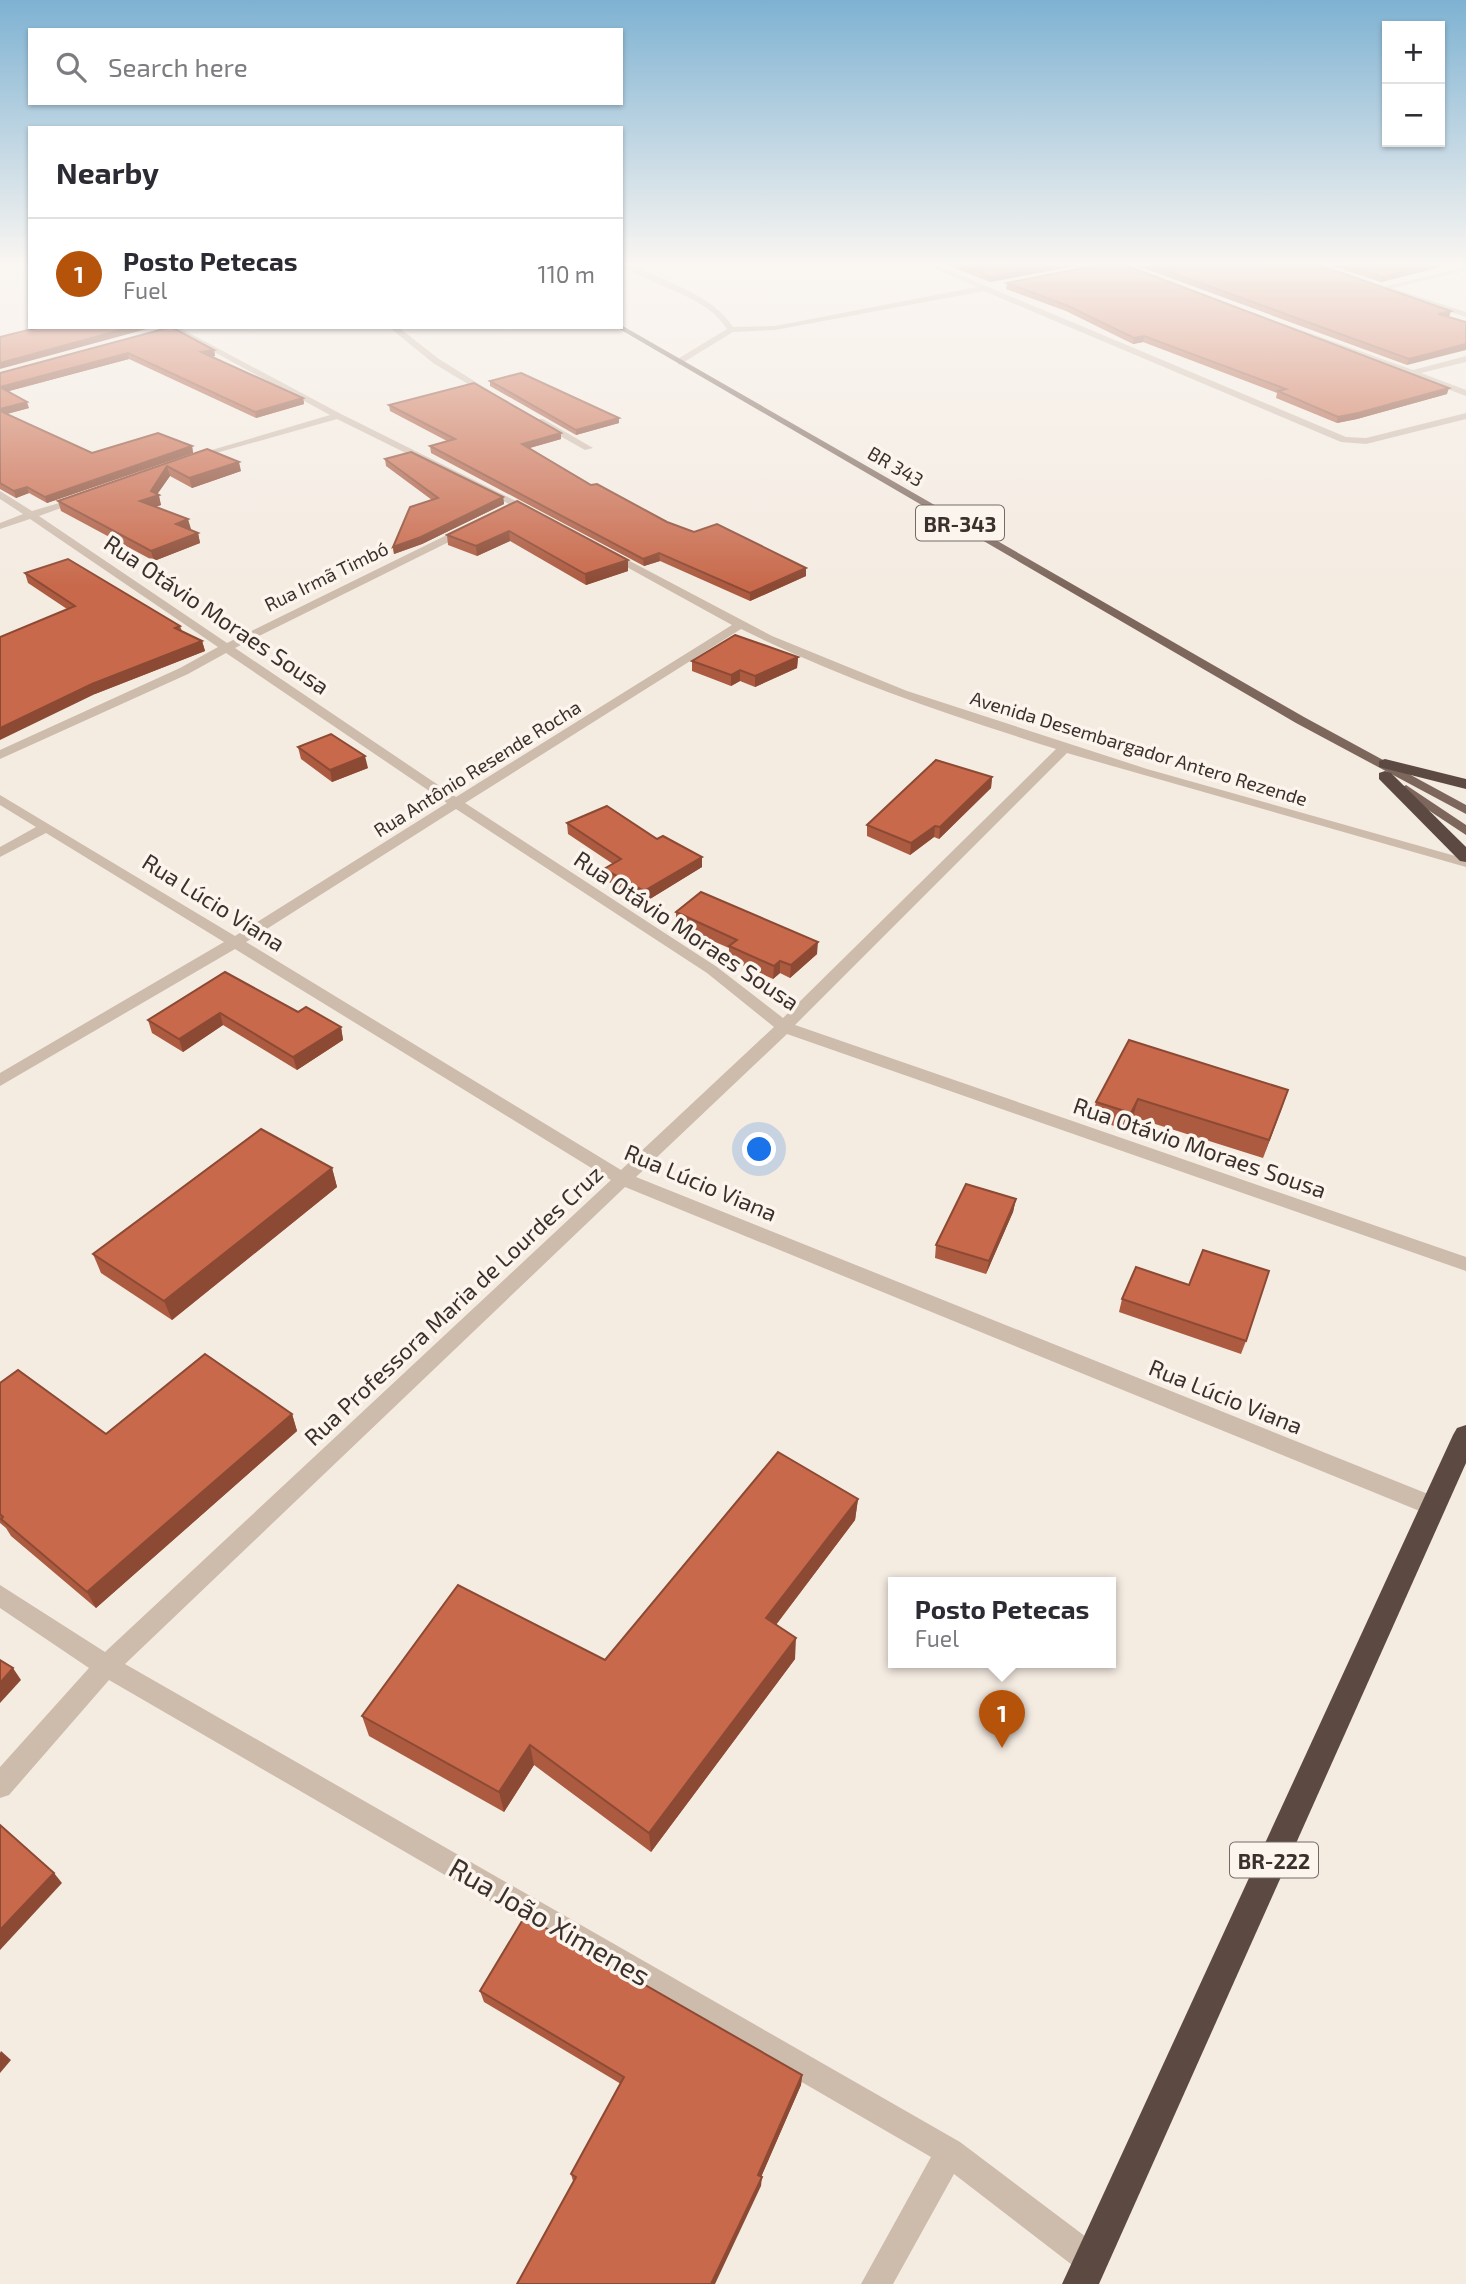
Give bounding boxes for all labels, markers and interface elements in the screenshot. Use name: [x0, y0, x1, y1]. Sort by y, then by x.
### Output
map controls: [1382, 21, 1445, 147]
button: +: [1382, 21, 1445, 84]
search box: [28, 28, 623, 105]
icon: search: [52, 48, 90, 86]
text: Search here: [108, 51, 248, 82]
button: −: [1382, 84, 1445, 147]
text: Nearby: [56, 154, 159, 190]
text: Posto Petecas: [123, 245, 298, 276]
text: 1: [74, 260, 84, 288]
text: 110 m: [538, 260, 595, 288]
text: Fuel: [123, 276, 167, 304]
street label: BR 343: [864, 441, 928, 491]
road number: BR-343: [916, 505, 1004, 540]
street label: Rua Otávio Moraes Sousa: [99, 528, 335, 700]
street label: Rua Irmã Timbó: [260, 536, 392, 616]
street label: Avenida Desembargador Antero Rezende: [968, 686, 1310, 810]
street label: Rua Antônio Resende Rocha: [369, 695, 585, 841]
street label: Rua Otávio Moraes Sousa: [569, 844, 805, 1016]
street label: Rua Lúcio Viana: [137, 847, 291, 957]
street label: Rua Otávio Moraes Sousa: [1070, 1091, 1330, 1203]
your location: [742, 1132, 776, 1166]
street label: Rua Lúcio Viana: [621, 1137, 781, 1227]
street label: Rua Professora Maria de Lourdes Cruz: [298, 1159, 608, 1451]
street label: Rua Lúcio Viana: [1145, 1353, 1307, 1439]
popup: [888, 1577, 1116, 1668]
text: Posto Petecas: [915, 1593, 1089, 1624]
text: Fuel: [915, 1624, 959, 1652]
pin: 1: [979, 1690, 1025, 1748]
road number: BR-222: [1230, 1842, 1318, 1878]
street label: Rua João Ximenes: [443, 1850, 657, 1992]

